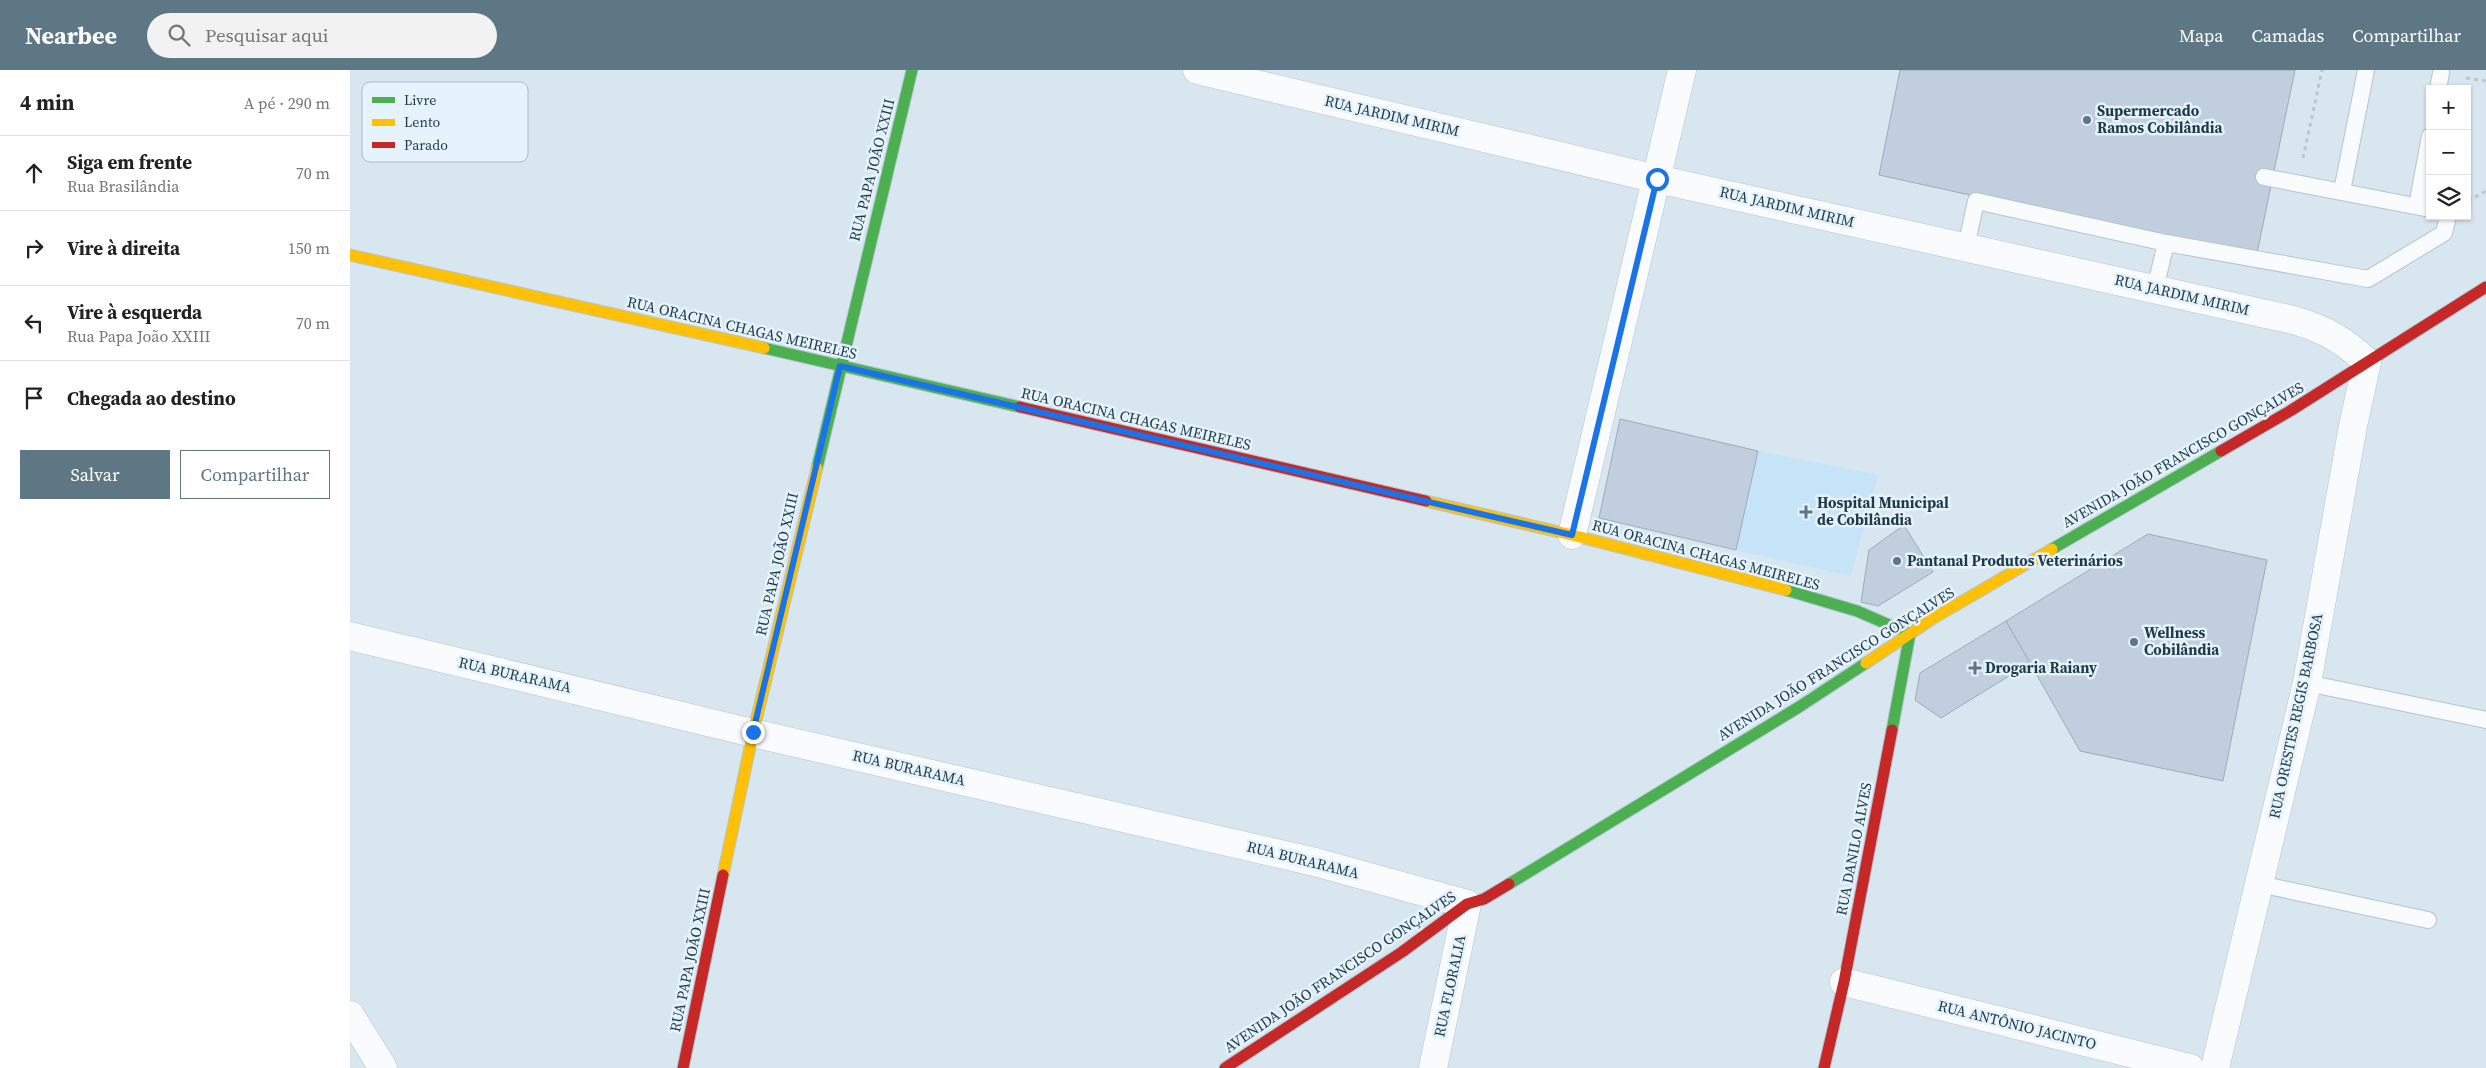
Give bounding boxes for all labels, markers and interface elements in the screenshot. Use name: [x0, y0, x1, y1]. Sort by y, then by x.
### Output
search box: [147, 13, 497, 58]
text: Nearbee: [25, 19, 117, 52]
icon: search: [165, 21, 193, 49]
text: Pesquisar aqui: [205, 22, 328, 48]
text: Mapa: [2179, 23, 2223, 48]
text: Camadas: [2251, 23, 2324, 48]
text: Compartilhar: [2352, 23, 2461, 48]
legend: [362, 82, 528, 162]
map controls: [2426, 85, 2471, 220]
button: +: [2426, 85, 2471, 130]
text: 4 min: [20, 88, 75, 117]
text: Livre: [404, 90, 436, 110]
street label: RUA JARDIM MIRIM: [1323, 90, 1462, 141]
text: A pé · 290 m: [244, 92, 330, 114]
street label: RUA PAPA JOÃO XXIII: [844, 96, 899, 244]
place label: Supermercado Ramos Cobilândia: [2097, 100, 2223, 138]
text: Lento: [404, 112, 440, 132]
marker: Supermercado Ramos Cobilândia: [2081, 114, 2093, 126]
button: −: [2426, 130, 2471, 175]
text: Parado: [404, 135, 448, 155]
text: Siga em frente: [67, 149, 192, 175]
icon: ahead: [20, 159, 48, 187]
text: 70 m: [296, 162, 330, 184]
route start: [1646, 168, 1669, 191]
text: Rua Brasilândia: [67, 175, 179, 197]
button: layers: [2426, 175, 2471, 220]
street label: RUA JARDIM MIRIM: [1718, 181, 1857, 232]
icon: right: [20, 234, 48, 262]
text: Vire à direita: [67, 235, 180, 261]
text: 150 m: [288, 237, 330, 259]
street label: RUA JARDIM MIRIM: [2113, 269, 2252, 320]
street label: RUA ORACINA CHAGAS MEIRELES: [625, 291, 859, 364]
text: Vire à esquerda: [67, 299, 202, 325]
icon: left: [20, 309, 48, 337]
text: 70 m: [296, 312, 330, 334]
text: Rua Papa João XXIII: [67, 325, 211, 347]
street label: AVENIDA JOÃO FRANCISCO GONÇALVES: [2058, 376, 2308, 533]
street label: RUA ORACINA CHAGAS MEIRELES: [1019, 382, 1253, 455]
icon: arrive: [20, 384, 48, 412]
text: Chegada ao destino: [67, 385, 236, 411]
button: Salvar: [20, 450, 170, 499]
button: Compartilhar: [180, 450, 330, 499]
street label: RUA PAPA JOÃO XXIII: [750, 490, 803, 638]
place label: Hospital Municipal de Cobilândia: [1817, 492, 1949, 530]
marker: Hospital Municipal de Cobilândia: [1799, 505, 1813, 519]
street label: RUA ORACINA CHAGAS MEIRELES: [1590, 514, 1823, 595]
place label: Pantanal Produtos Veterinários: [1907, 550, 2123, 571]
marker: Pantanal Produtos Veterinários: [1891, 555, 1903, 567]
street label: AVENIDA JOÃO FRANCISCO GONÇALVES: [1713, 581, 1959, 746]
street label: RUA ORESTES REGIS BARBOSA: [2263, 611, 2328, 821]
place label: Wellness Cobilândia: [2144, 622, 2220, 660]
marker: Wellness Cobilândia: [2128, 636, 2140, 648]
street label: RUA BURARAMA: [457, 651, 574, 698]
place label: Drogaria Raiany: [1985, 657, 2097, 678]
marker: Drogaria Raiany: [1969, 662, 1981, 674]
route end: [742, 721, 765, 744]
street label: RUA BURARAMA: [851, 744, 968, 791]
street label: RUA DANILO ALVES: [1830, 780, 1877, 917]
street label: RUA BURARAMA: [1245, 835, 1361, 884]
street label: RUA PAPA JOÃO XXIII: [664, 886, 715, 1034]
street label: AVENIDA JOÃO FRANCISCO GONÇALVES: [1219, 886, 1460, 1057]
street label: RUA FLORALIA: [1428, 933, 1471, 1039]
street label: RUA ANTÔNIO JACINTO: [1936, 995, 2099, 1054]

